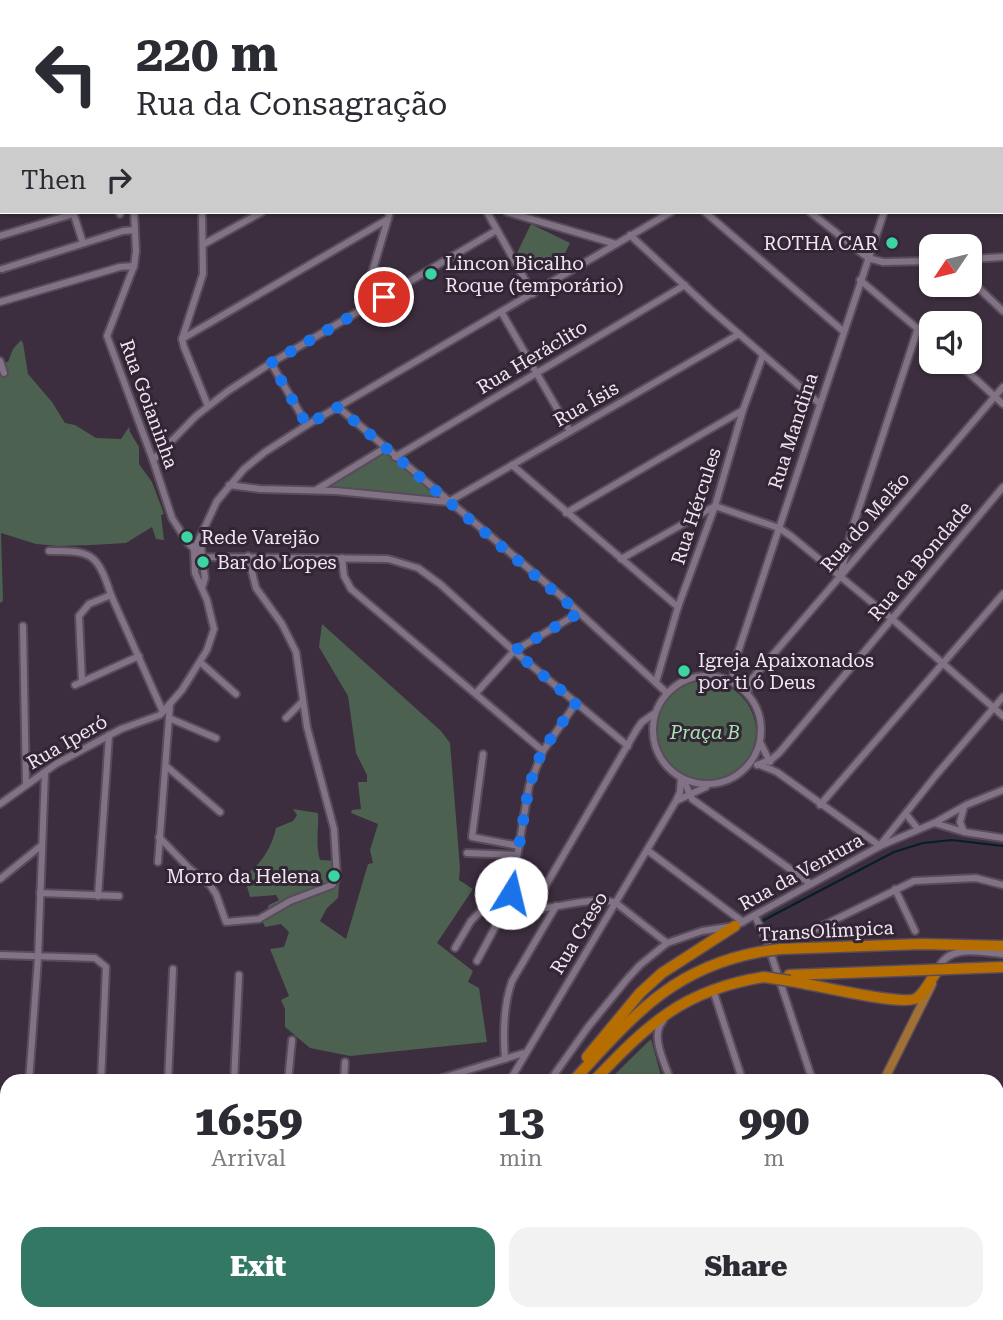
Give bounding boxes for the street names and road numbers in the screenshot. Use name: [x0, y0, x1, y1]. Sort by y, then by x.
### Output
street label: Rua Heráclito: [473, 315, 591, 399]
street label: Rua Goianinha: [115, 336, 183, 472]
street label: Rua Mandina: [763, 369, 823, 492]
street label: Rua Ísis: [549, 376, 623, 432]
street label: Rua Hércules: [666, 445, 726, 567]
street label: Rua do Melão: [816, 468, 914, 576]
street label: Rua da Bondade: [863, 497, 977, 625]
street label: Rua Iperó: [23, 710, 111, 774]
street label: Rua da Ventura: [735, 828, 868, 916]
street label: Rua Creso: [545, 888, 613, 978]
street label: TransOlímpica: [758, 916, 895, 946]

